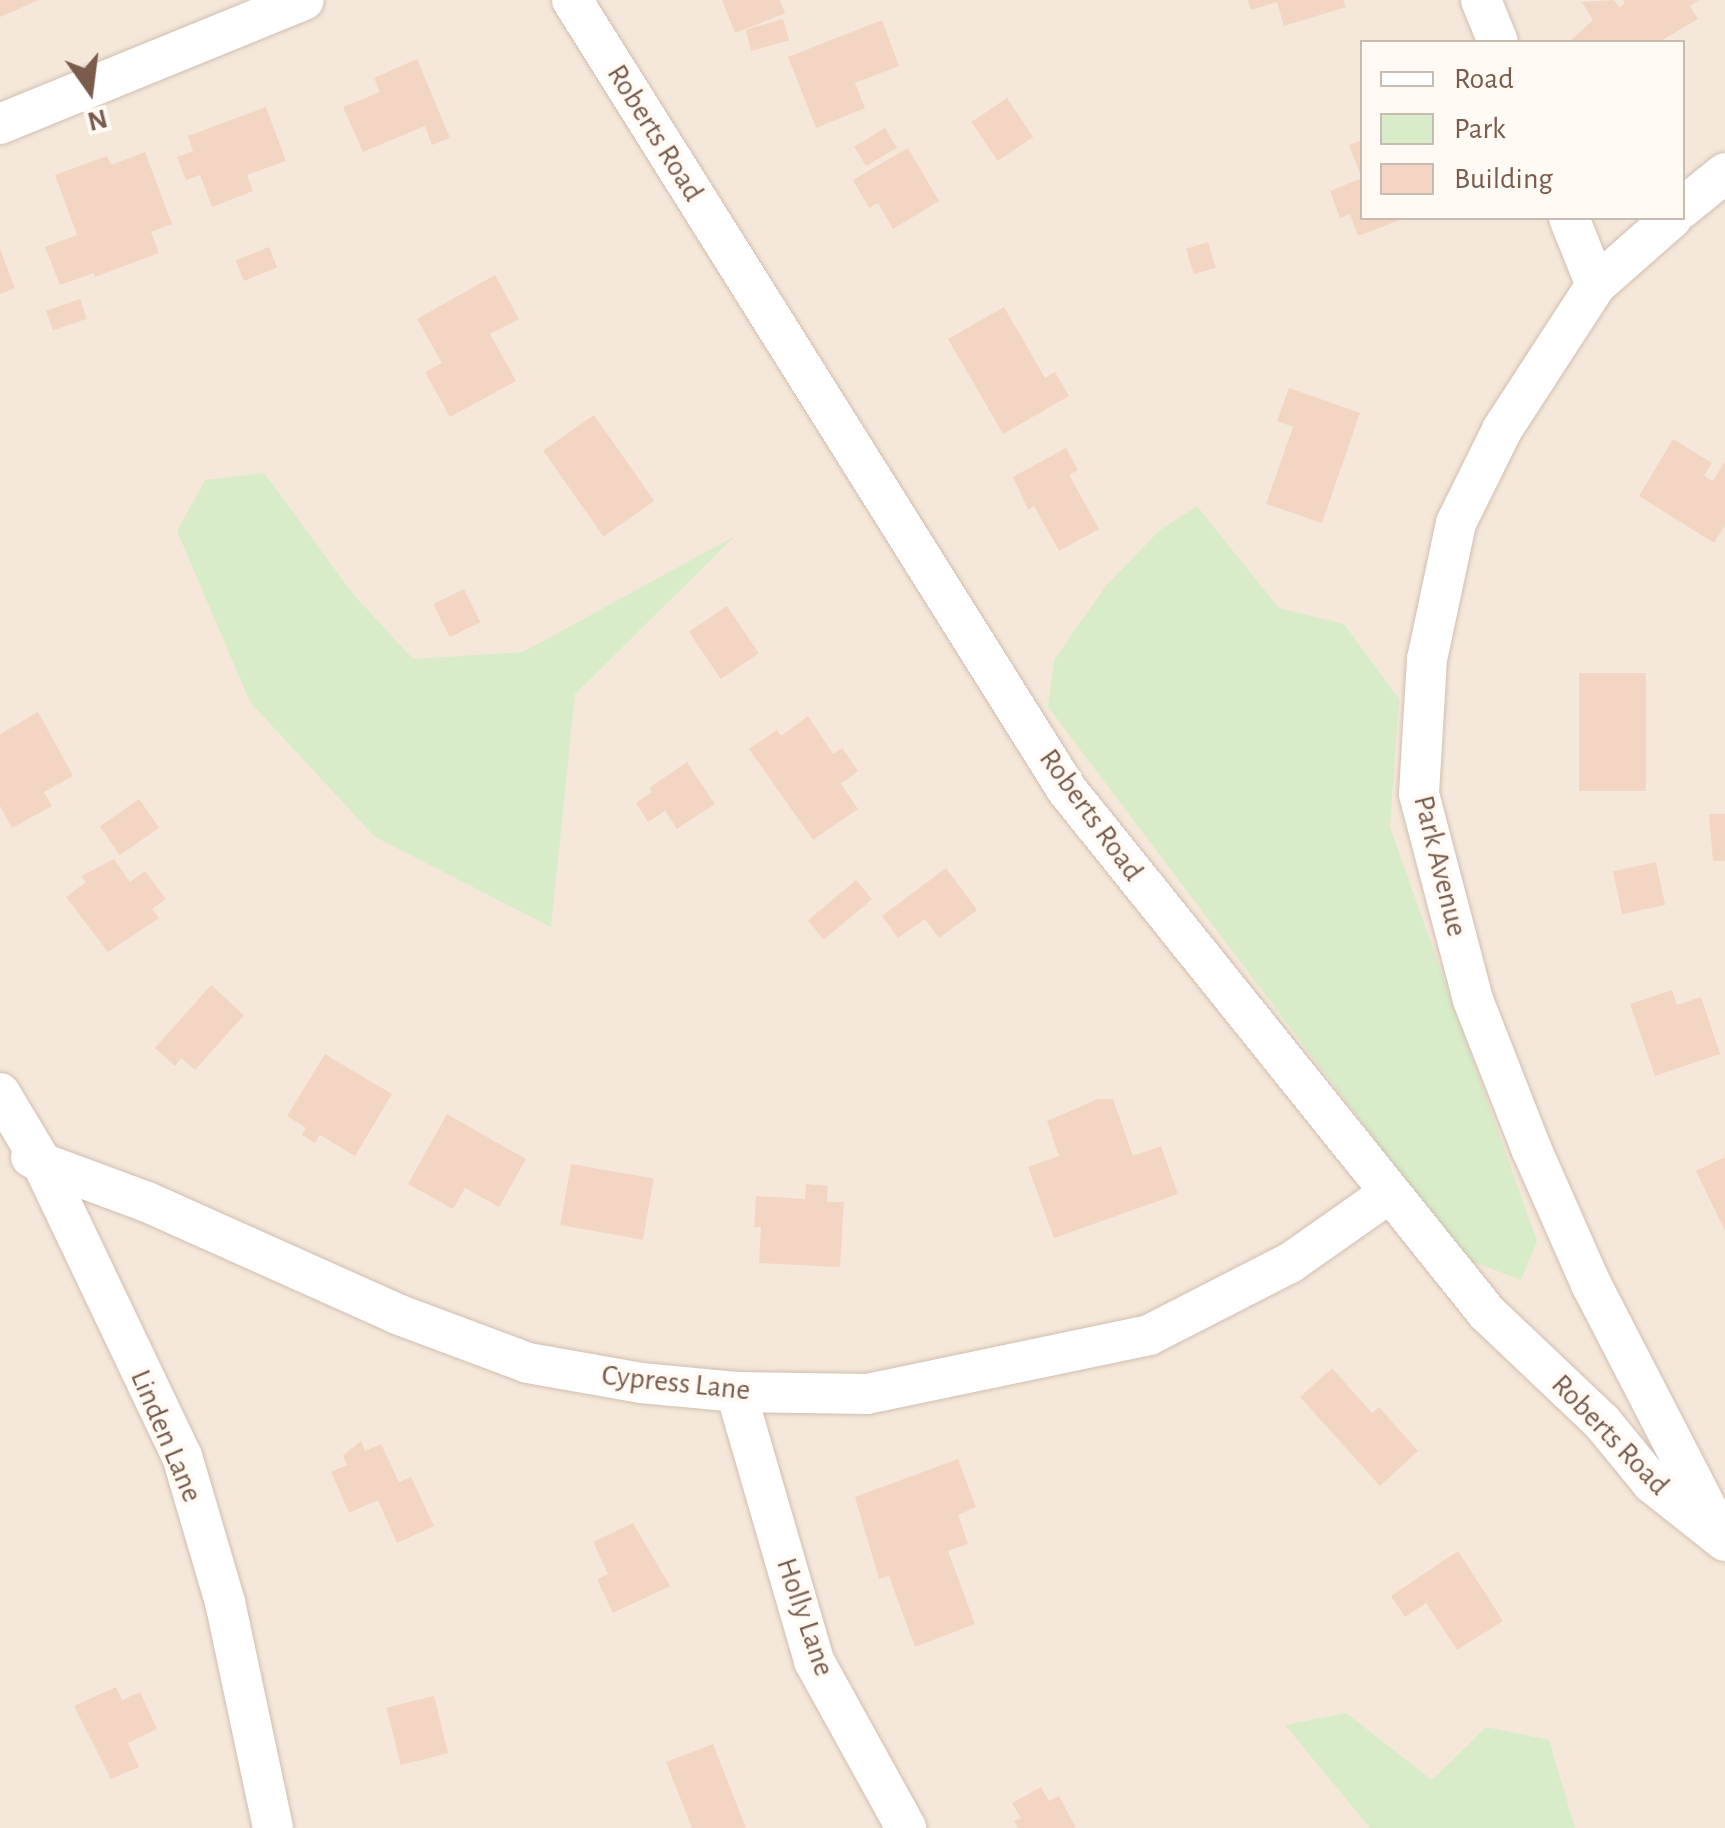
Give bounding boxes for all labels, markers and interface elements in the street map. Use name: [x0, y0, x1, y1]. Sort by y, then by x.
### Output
north arrow: [40, 40, 140, 140]
legend: [1360, 40, 1685, 220]
street label: Roberts Road: [599, 58, 711, 208]
text: Road: [1454, 64, 1514, 94]
text: N: [84, 103, 110, 135]
text: Park: [1454, 114, 1506, 144]
text: Building: [1454, 164, 1553, 194]
street label: Roberts Road: [1031, 742, 1151, 888]
street label: Park Avenue: [1405, 792, 1475, 940]
street label: Cypress Lane: [600, 1357, 752, 1409]
street label: Linden Lane: [122, 1364, 210, 1508]
street label: Roberts Road: [1543, 1367, 1677, 1503]
street label: Holly Lane: [768, 1553, 842, 1681]

